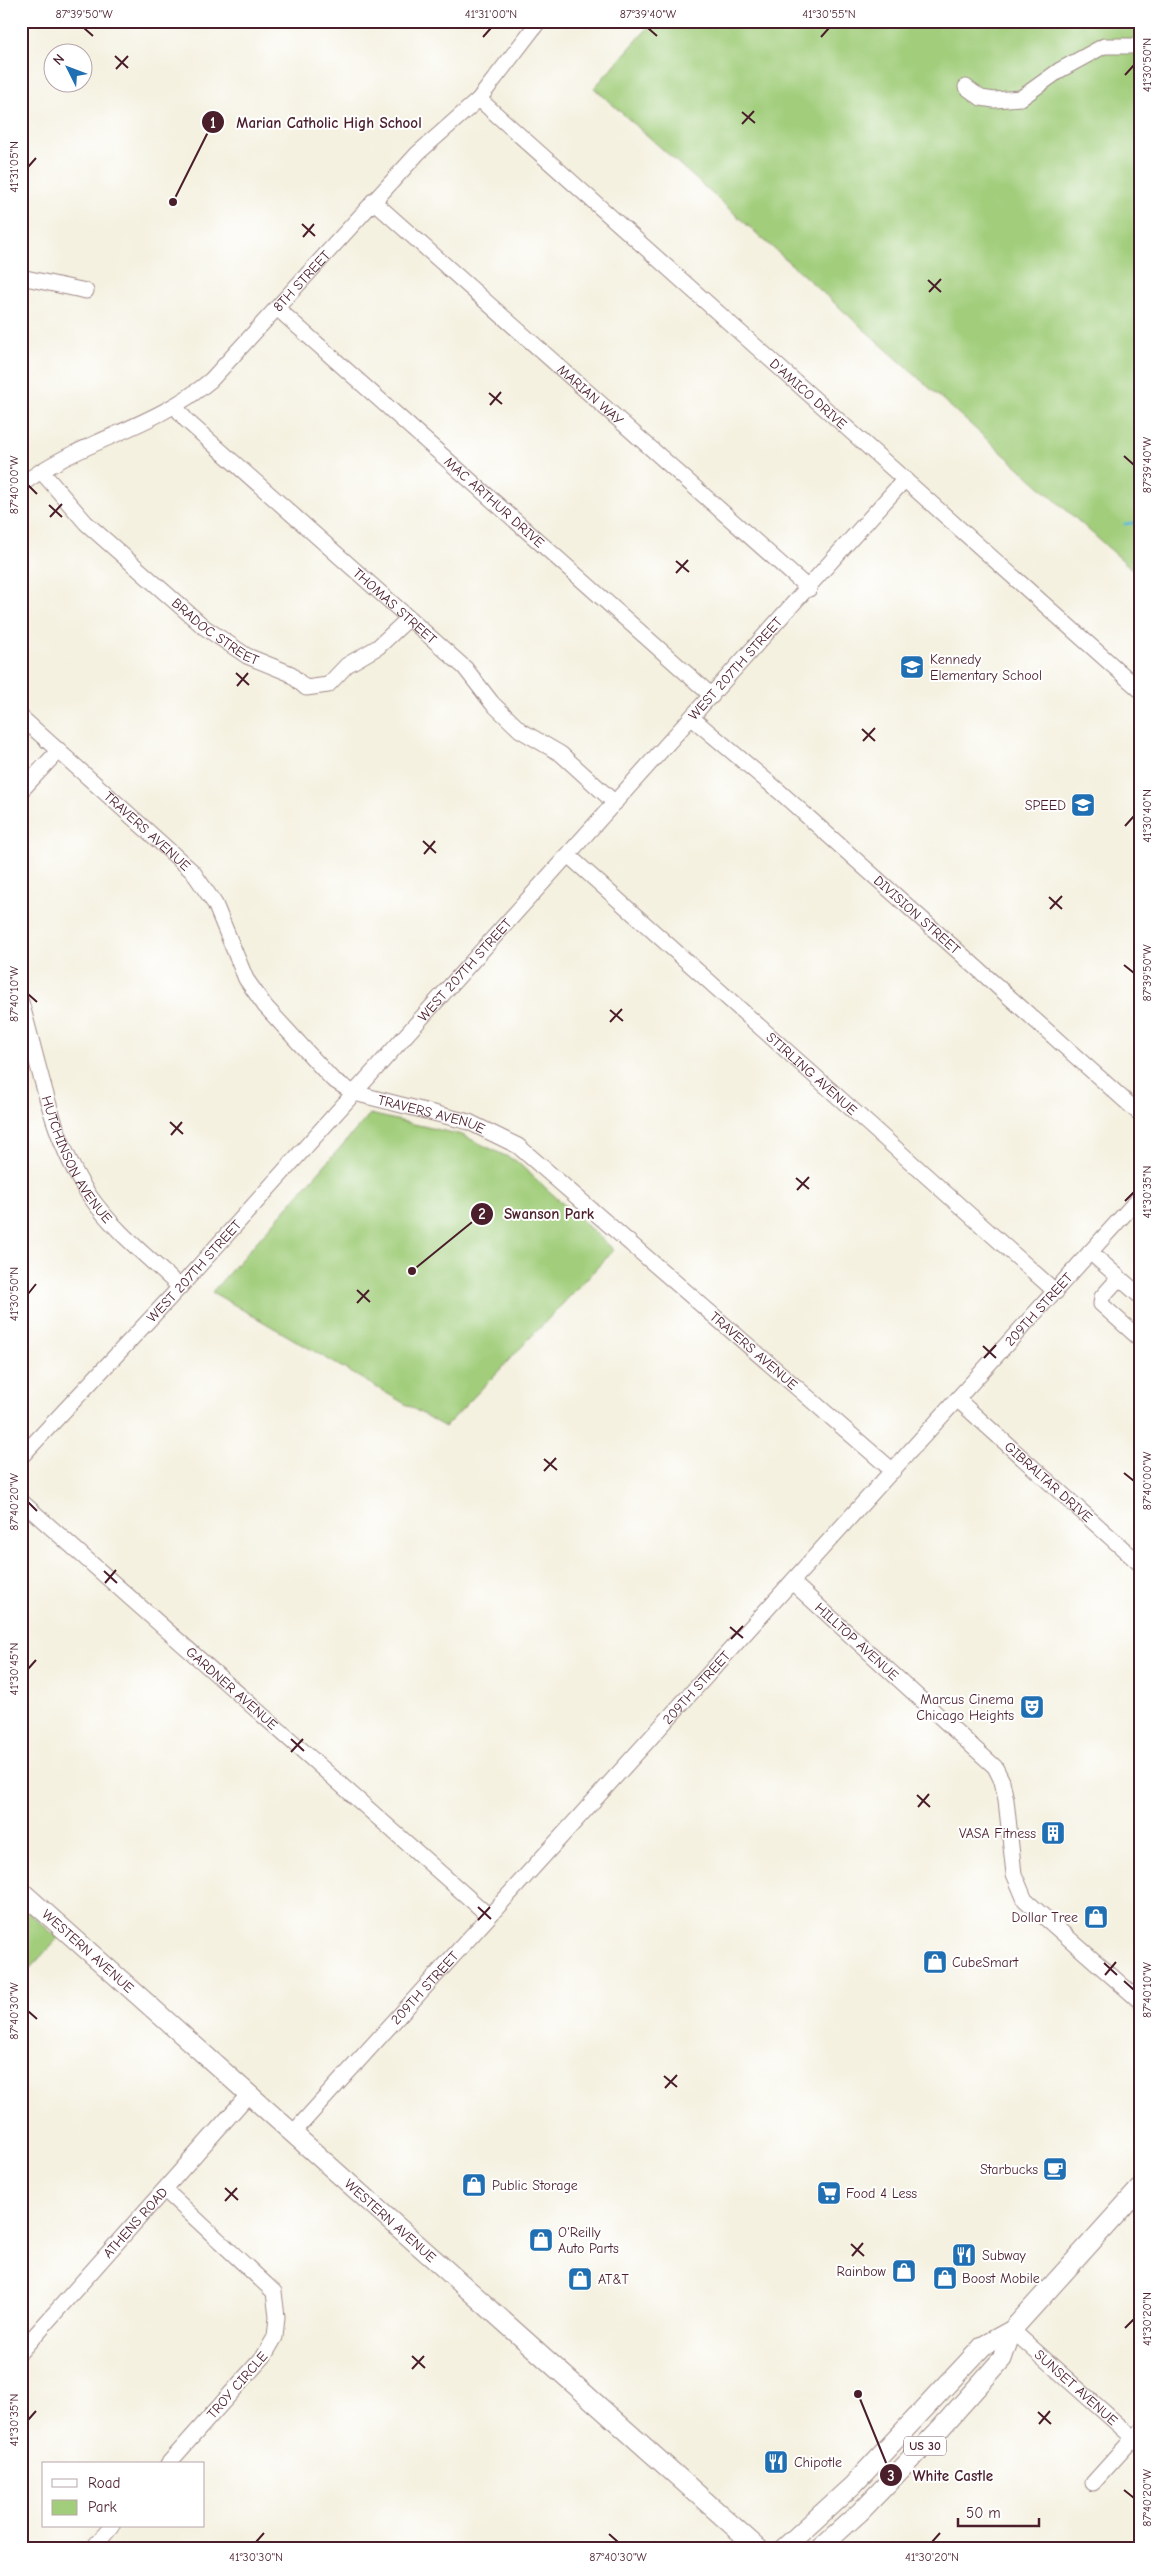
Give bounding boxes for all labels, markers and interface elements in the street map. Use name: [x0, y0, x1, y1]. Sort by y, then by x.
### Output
text: 87°39'50"W: [55, 7, 113, 21]
text: 41°31'00"N: [465, 7, 517, 21]
text: 87°39'40"W: [620, 7, 677, 21]
text: 41°30'55"N: [802, 7, 856, 21]
text: 41°30'50"N: [1140, 38, 1154, 92]
north arrow: [42, 42, 92, 92]
text: N: [49, 51, 68, 69]
callout: Marian Catholic High School: [201, 107, 431, 137]
text: 1: [210, 114, 216, 132]
text: Marian Catholic High School: [236, 114, 422, 132]
text: 41°31'05"N: [7, 141, 21, 193]
street label: 8TH STREET: [270, 246, 335, 315]
street label: D'AMICO DRIVE: [766, 355, 850, 433]
street label: MARIAN WAY: [553, 361, 627, 429]
text: 87°39'40"W: [1140, 436, 1154, 493]
street label: MAC ARTHUR DRIVE: [441, 453, 548, 551]
text: 87°40'00"W: [7, 455, 21, 514]
street label: THOMAS STREET: [349, 564, 441, 648]
street label: BRADOC STREET: [168, 595, 262, 669]
street label: WEST 207TH STREET: [685, 613, 787, 724]
place label: Kennedy Elementary School: [930, 651, 1042, 684]
school or university icon: Kennedy Elementary School: [899, 654, 925, 680]
street label: TRAVERS AVENUE: [100, 788, 194, 875]
text: 41°30'40"N: [1140, 789, 1154, 843]
school or university icon: SPEED: [1070, 792, 1096, 818]
place label: SPEED: [1025, 797, 1066, 814]
street label: DIVISION STREET: [870, 872, 964, 959]
street label: WEST 207TH STREET: [414, 915, 516, 1025]
text: 87°39'50"W: [1140, 944, 1154, 1002]
text: 87°40'10"W: [7, 965, 21, 1022]
street label: STIRLING AVENUE: [763, 1029, 861, 1119]
street label: TRAVERS AVENUE: [376, 1091, 488, 1138]
street label: HUTCHINSON AVENUE: [38, 1094, 116, 1227]
text: 41°30'35"N: [1140, 1165, 1154, 1219]
callout: Swanson Park: [469, 1199, 604, 1229]
text: 2: [478, 1205, 486, 1223]
text: Swanson Park: [504, 1205, 595, 1223]
street label: WEST 207TH STREET: [143, 1216, 246, 1326]
text: 41°30'50"N: [7, 1267, 21, 1321]
street label: 209TH STREET: [1001, 1269, 1077, 1350]
street label: TRAVERS AVENUE: [706, 1308, 801, 1394]
street label: GIBRALTAR DRIVE: [1001, 1438, 1096, 1526]
text: 87°40'00"W: [1140, 1451, 1154, 1510]
text: 87°40'20"W: [7, 1473, 21, 1531]
street label: HILLTOP AVENUE: [811, 1599, 902, 1684]
text: 41°30'45"N: [7, 1643, 21, 1695]
street label: GARDNER AVENUE: [182, 1643, 281, 1734]
street label: 209TH STREET: [659, 1647, 735, 1728]
place label: Marcus Cinema Chicago Heights: [916, 1691, 1014, 1724]
theatre icon: Marcus Cinema Chicago Heights: [1019, 1694, 1045, 1720]
building icon: VASA Fitness: [1040, 1820, 1066, 1846]
place label: VASA Fitness: [959, 1825, 1036, 1842]
shop icon: Dollar Tree: [1083, 1904, 1109, 1930]
street label: WESTERN AVENUE: [38, 1906, 137, 1997]
place label: Dollar Tree: [1012, 1909, 1078, 1926]
street label: 209TH STREET: [387, 1947, 463, 2028]
shop icon: CubeSmart: [922, 1949, 948, 1975]
place label: CubeSmart: [952, 1954, 1019, 1971]
text: 87°40'10"W: [1140, 1961, 1154, 2018]
text: 87°40'30"W: [7, 1982, 21, 2040]
cafe icon: Starbucks: [1042, 2156, 1068, 2182]
place label: Starbucks: [980, 2161, 1038, 2178]
shop icon: Public Storage: [461, 2172, 487, 2198]
street label: WESTERN AVENUE: [341, 2175, 440, 2266]
place label: Public Storage: [492, 2177, 578, 2194]
supermarket icon: Food 4 Less: [816, 2180, 842, 2206]
street label: ATHENS ROAD: [100, 2184, 172, 2262]
place label: Food 4 Less: [846, 2185, 917, 2202]
place label: O'Reilly Auto Parts: [558, 2224, 619, 2257]
shop icon: O'Reilly Auto Parts: [528, 2227, 554, 2253]
restaurant icon: Subway: [951, 2242, 977, 2268]
place label: Subway: [982, 2247, 1027, 2264]
shop icon: Rainbow: [891, 2258, 917, 2284]
place label: Rainbow: [837, 2263, 887, 2280]
shop icon: Boost Mobile: [932, 2265, 958, 2291]
shop icon: AT&T: [567, 2266, 593, 2292]
place label: Boost Mobile: [962, 2270, 1040, 2287]
place label: AT&T: [598, 2271, 629, 2288]
text: 41°30'20"N: [1140, 2292, 1154, 2346]
street label: SUNSET AVENUE: [1031, 2346, 1121, 2429]
street label: TROY CIRCLE: [204, 2348, 271, 2422]
text: 41°30'35"N: [7, 2393, 21, 2447]
road number: US 30: [904, 2436, 946, 2456]
restaurant icon: Chipotle: [763, 2449, 789, 2475]
place label: Chipotle: [794, 2454, 842, 2471]
callout: White Castle: [878, 2460, 1004, 2490]
legend: [42, 2462, 205, 2528]
text: 3: [887, 2467, 895, 2485]
text: White Castle: [913, 2467, 993, 2485]
text: 87°40'20"W: [1140, 2469, 1154, 2527]
text: Road: [88, 2474, 120, 2492]
scale bar: [958, 2495, 1040, 2527]
text: Park: [88, 2498, 117, 2516]
text: 50 m: [966, 2504, 1001, 2522]
text: 41°30'30"N: [229, 2550, 283, 2564]
text: 87°40'30"W: [589, 2550, 647, 2564]
text: 41°30'20"N: [905, 2550, 959, 2564]

